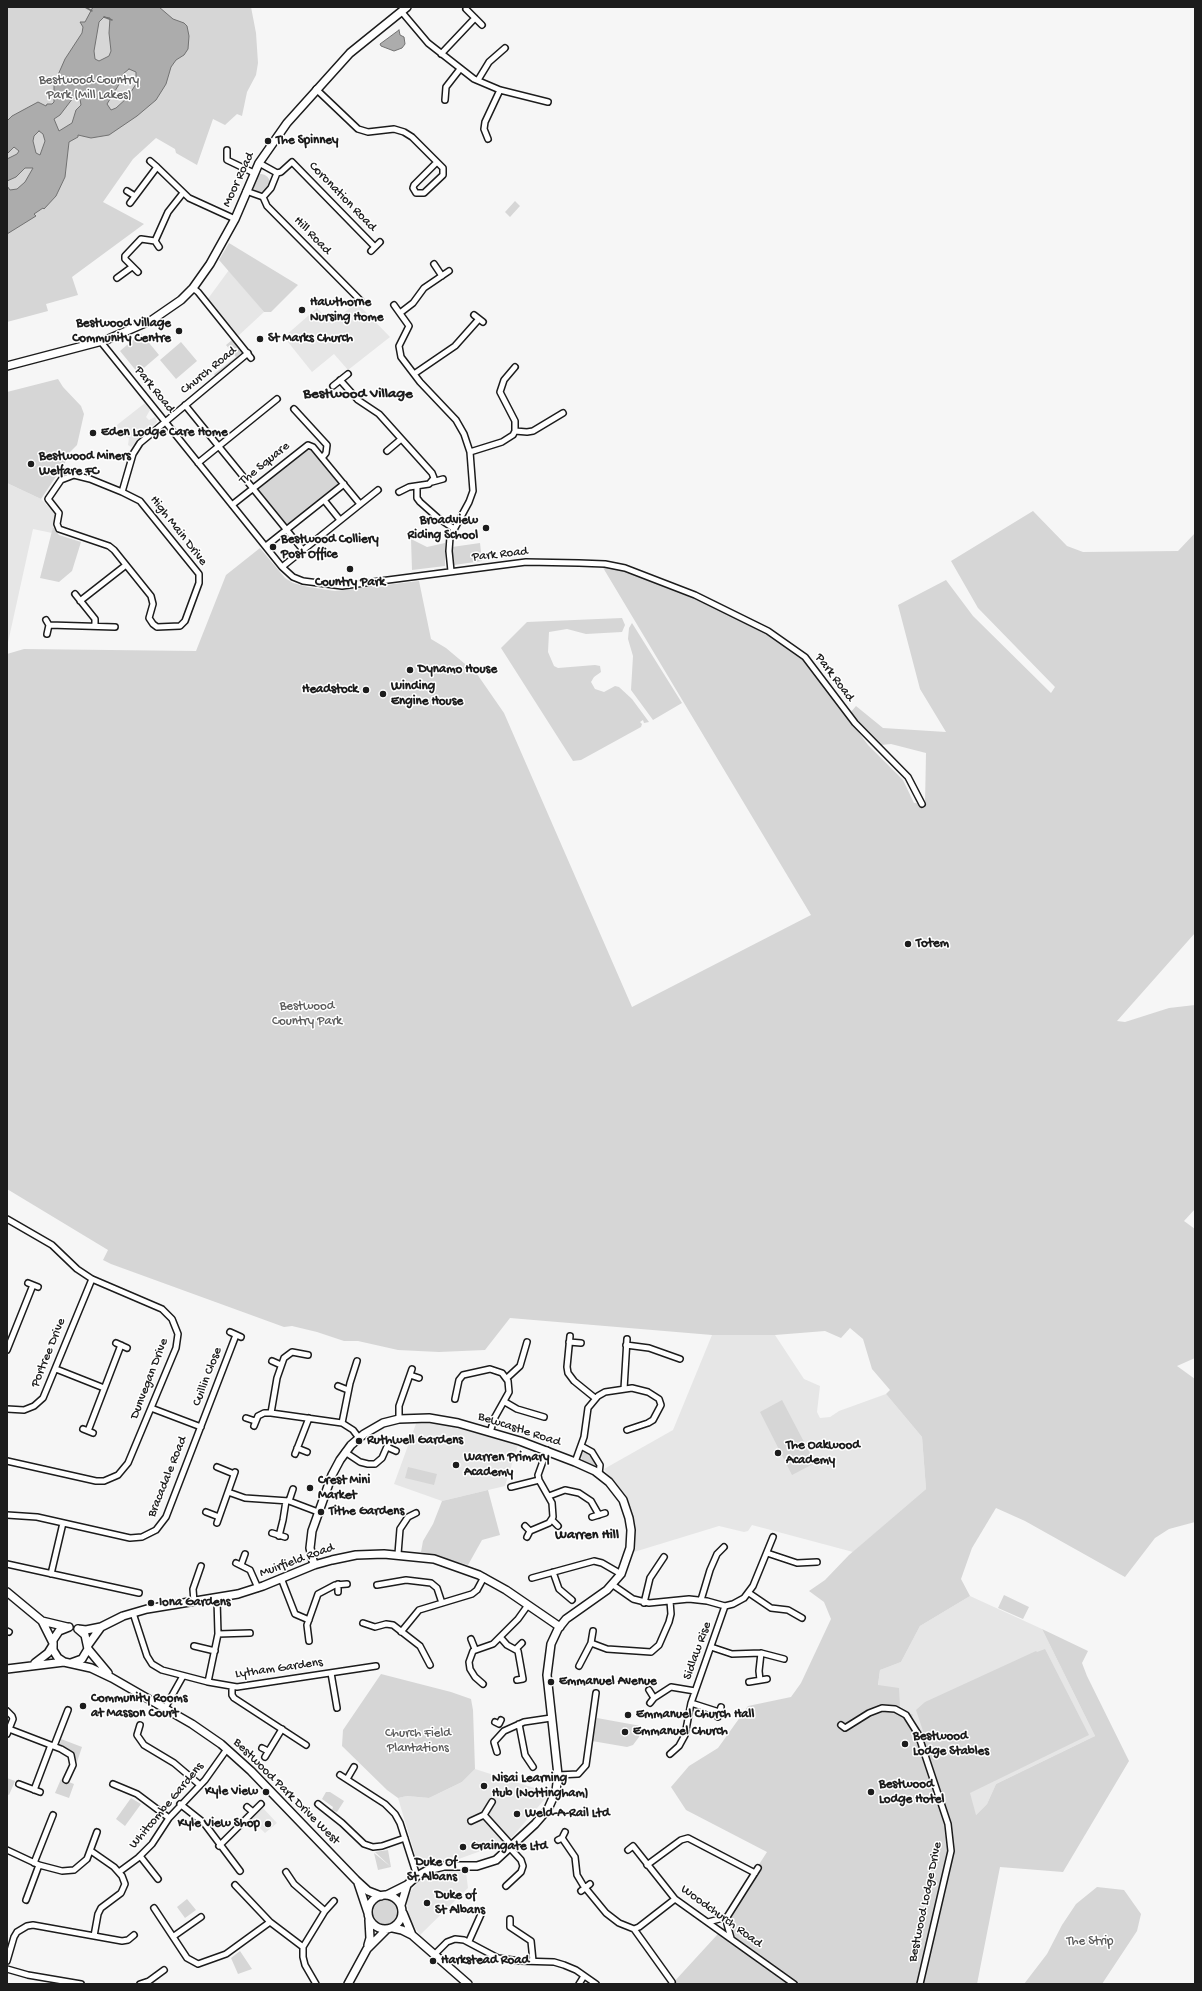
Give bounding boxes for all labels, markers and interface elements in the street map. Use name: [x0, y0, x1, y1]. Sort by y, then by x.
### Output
park label: Bestwood Country Park (Mill Lakes): [39, 73, 139, 104]
place label: The Spinney: [276, 133, 338, 149]
marker: The Spinney: [263, 136, 273, 146]
street label: Moor Road: [220, 150, 258, 210]
street label: Coronation Road: [305, 159, 379, 235]
street label: Hill Road: [290, 214, 334, 258]
place label: Hawthorne Nursing Home: [310, 295, 384, 326]
marker: Hawthorne Nursing Home: [297, 305, 307, 315]
place label: Bestwood Village Community Centre: [72, 316, 171, 347]
marker: Bestwood Village Community Centre: [174, 326, 184, 336]
place label: St Marks Church: [268, 331, 353, 347]
marker: St Marks Church: [255, 334, 265, 344]
street label: Church Road: [178, 344, 240, 398]
street label: Park Road: [130, 363, 178, 417]
district label: Bestwood Village: [303, 386, 413, 404]
place label: Eden Lodge Care Home: [101, 425, 228, 441]
marker: Eden Lodge Care Home: [88, 428, 98, 438]
street label: The Square: [237, 439, 293, 489]
place label: Bestwood Miners Welfare FC: [39, 449, 131, 480]
marker: Bestwood Miners Welfare FC: [26, 459, 36, 469]
street label: High Main Drive: [146, 493, 210, 569]
place label: Broadview Riding School: [407, 513, 478, 544]
marker: Broadview Riding School: [481, 523, 491, 533]
place label: Bestwood Colliery Post Office: [281, 532, 379, 563]
marker: Bestwood Colliery Post Office: [268, 542, 278, 552]
street label: Park Road: [471, 544, 529, 566]
marker: Country Park: [345, 564, 355, 574]
place label: Country Park: [315, 575, 385, 591]
street label: Park Road: [811, 651, 857, 705]
place label: Dynamo House: [418, 662, 497, 678]
marker: Dynamo House: [405, 665, 415, 675]
place label: Winding Engine House: [391, 679, 463, 710]
place label: Headstock: [302, 682, 358, 698]
marker: Headstock: [361, 685, 371, 695]
marker: Winding Engine House: [378, 689, 388, 699]
place label: Totem: [916, 936, 949, 952]
marker: Totem: [903, 939, 913, 949]
park label: Bestwood Country Park: [272, 999, 342, 1030]
street label: Portree Drive: [28, 1316, 70, 1390]
street label: Dunvegan Drive: [127, 1336, 173, 1422]
street label: Cuillin Close: [190, 1345, 226, 1409]
street label: Bewcastle Road: [476, 1409, 562, 1451]
place label: Ruthwell Gardens: [367, 1433, 463, 1449]
street label: Bracadale Road: [145, 1434, 191, 1520]
marker: Ruthwell Gardens: [354, 1436, 364, 1446]
place label: The Oakwood Academy: [786, 1438, 860, 1469]
marker: The Oakwood Academy: [773, 1448, 783, 1458]
place label: Warren Primary Academy: [464, 1450, 549, 1481]
marker: Warren Primary Academy: [451, 1460, 461, 1470]
place label: Crest Mini Market: [318, 1473, 370, 1504]
marker: Crest Mini Market: [305, 1483, 315, 1493]
place label: Tithe Gardens: [329, 1504, 404, 1520]
marker: Tithe Gardens: [316, 1507, 326, 1517]
district label: Warren Hill: [555, 1528, 619, 1544]
street label: Muirfield Road: [258, 1540, 336, 1582]
place label: Iona Gardens: [159, 1595, 231, 1611]
marker: Iona Gardens: [146, 1598, 156, 1608]
street label: Sidlaw Rise: [680, 1620, 716, 1682]
street label: Lytham Gardens: [234, 1655, 324, 1683]
place label: Emmanuel Avenue: [559, 1674, 657, 1690]
marker: Emmanuel Avenue: [546, 1677, 556, 1687]
place label: Community Rooms at Masson Court: [91, 1691, 187, 1722]
marker: Community Rooms at Masson Court: [78, 1701, 88, 1711]
place label: Emmanuel Church Hall: [636, 1707, 754, 1723]
marker: Emmanuel Church Hall: [623, 1710, 633, 1720]
place label: Emmanuel Church: [633, 1724, 728, 1740]
park label: Church Field Plantations: [385, 1726, 451, 1757]
marker: Emmanuel Church: [620, 1727, 630, 1737]
place label: Bestwood Lodge Stables: [913, 1729, 989, 1760]
street label: Bestwood Park Drive West: [229, 1735, 343, 1849]
marker: Bestwood Lodge Stables: [900, 1739, 910, 1749]
street label: Whitcombe Gardens: [126, 1759, 208, 1853]
place label: Nisai Learning Hub (Nottingham): [492, 1771, 588, 1802]
place label: Bestwood Lodge Hotel: [879, 1777, 944, 1808]
marker: Nisai Learning Hub (Nottingham): [479, 1781, 489, 1791]
place label: Kyle View: [205, 1784, 258, 1800]
marker: Kyle View: [261, 1787, 271, 1797]
marker: Bestwood Lodge Hotel: [866, 1787, 876, 1797]
place label: Weld-A-Rail Ltd: [525, 1806, 610, 1822]
marker: Weld-A-Rail Ltd: [512, 1809, 522, 1819]
place label: Kyle View Shop: [178, 1816, 260, 1832]
marker: Kyle View Shop: [263, 1819, 273, 1829]
place label: Graingate Ltd: [471, 1839, 547, 1855]
street label: Bestwood Lodge Drive: [906, 1841, 946, 1963]
marker: Graingate Ltd: [458, 1842, 468, 1852]
place label: Duke Of St Albans: [407, 1855, 457, 1886]
marker: Duke Of St Albans: [460, 1865, 470, 1875]
street label: Woodchurch Road: [677, 1882, 765, 1952]
place label: Duke of St Albans: [435, 1888, 485, 1919]
marker: Duke of St Albans: [422, 1898, 432, 1908]
park label: The Strip: [1067, 1934, 1113, 1950]
place label: Harkstead Road: [441, 1953, 529, 1969]
marker: Harkstead Road: [428, 1956, 438, 1966]

